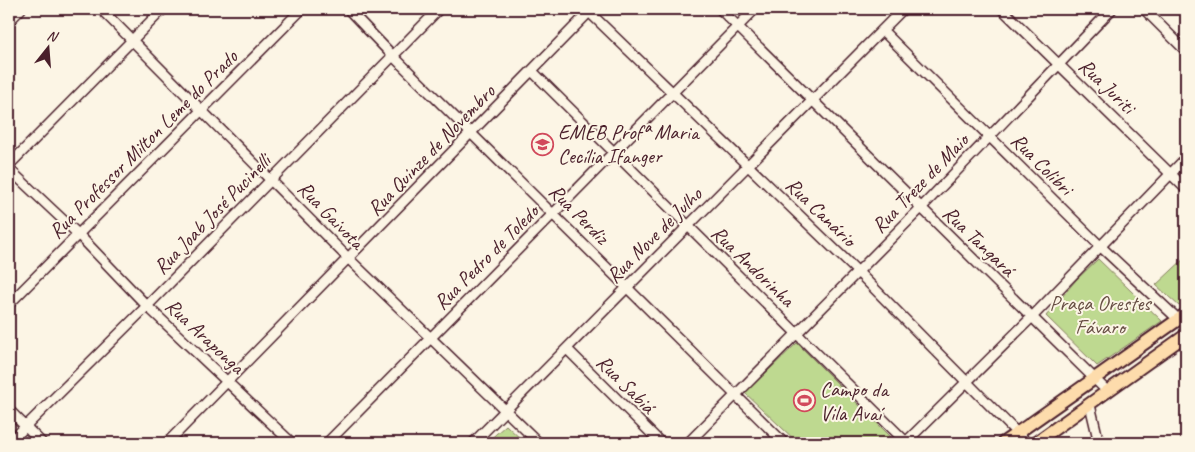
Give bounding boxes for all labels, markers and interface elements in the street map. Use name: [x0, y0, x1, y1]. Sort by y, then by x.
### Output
north arrow: [22, 22, 72, 72]
text: N: [45, 27, 61, 46]
street label: Rua Professor Milton Leme do Prado: [43, 43, 244, 244]
street label: Rua Juriti: [1073, 53, 1143, 121]
street label: Rua Quinze de Novembro: [362, 78, 501, 221]
place label: EMEB Profª Maria Cecília Ifanger: [558, 119, 701, 169]
street label: Rua Treze de Maio: [866, 126, 976, 238]
street label: Rua Colibri: [1005, 127, 1081, 203]
school or university icon: EMEB Profª Maria Cecília Ifanger: [530, 132, 554, 156]
street label: Rua Joab José Pucinelli: [148, 146, 278, 280]
street label: Rua Canário: [780, 172, 864, 254]
street label: Rua Gaivota: [292, 175, 372, 256]
street label: Rua Perdiz: [543, 178, 616, 251]
street label: Rua Nove de Julho: [601, 180, 709, 288]
street label: Rua Pedro de Toledo: [428, 197, 546, 315]
street label: Rua Tangará: [937, 200, 1022, 283]
street label: Rua Andorinha: [706, 220, 801, 313]
park label: Praça Orestes Fávaro: [1050, 290, 1152, 340]
street label: Rua Araponga: [160, 293, 251, 380]
street label: Rua Sabiá: [591, 349, 662, 420]
place label: Campo da Vila Avaí: [820, 376, 891, 426]
sports icon: Campo da Vila Avaí: [792, 389, 816, 413]

